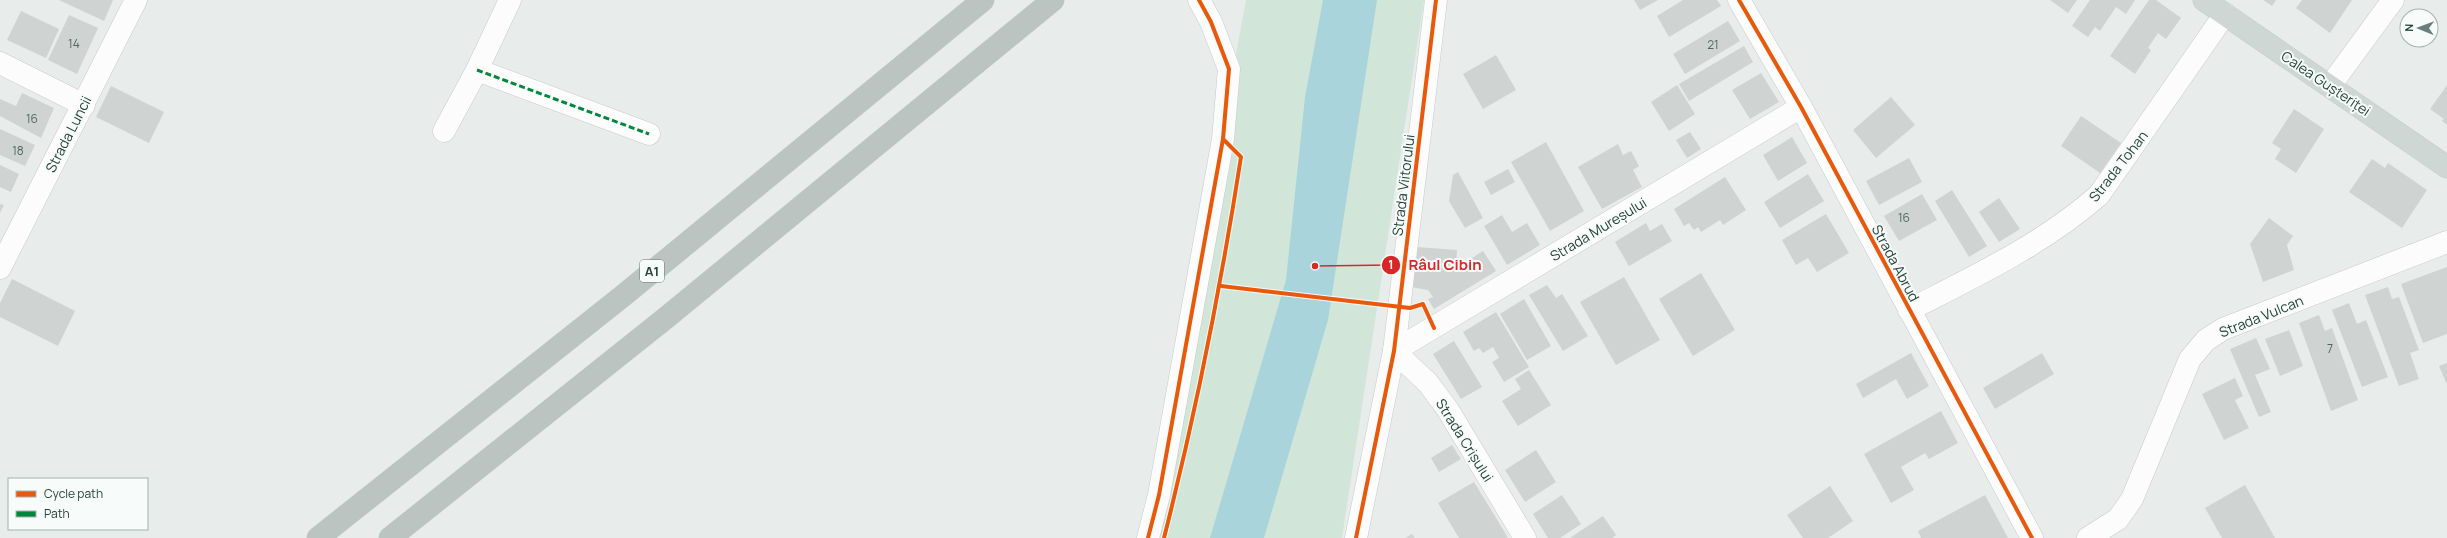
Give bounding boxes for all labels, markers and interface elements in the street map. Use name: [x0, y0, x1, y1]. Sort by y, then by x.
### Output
north arrow: [2399, 8, 2439, 48]
text: N: [2401, 24, 2416, 32]
house number: 14: [68, 35, 80, 52]
house number: 21: [1707, 36, 1719, 53]
street label: Calea Gușteriței: [2278, 46, 2374, 120]
street label: Strada Luncii: [41, 93, 95, 175]
house number: 16: [26, 110, 38, 127]
street label: Strada Tohan: [2084, 126, 2152, 206]
street label: Strada Viitorului: [1387, 133, 1419, 237]
house number: 18: [12, 142, 24, 159]
street label: Strada Mureșului: [1546, 193, 1650, 265]
house number: 16: [1898, 209, 1910, 226]
street label: Strada Abrud: [1868, 221, 1924, 305]
callout: Râul Cibin: [1381, 251, 1490, 278]
text: Râul Cibin: [1408, 254, 1482, 275]
text: 1: [1388, 256, 1394, 273]
road number: A1: [640, 260, 664, 282]
street label: Strada Vulcan: [2216, 291, 2306, 341]
house number: 7: [2327, 340, 2333, 357]
street label: Strada Crișului: [1432, 395, 1498, 485]
legend: [8, 478, 148, 530]
text: Cycle path: [44, 485, 103, 502]
text: Path: [44, 505, 70, 522]

